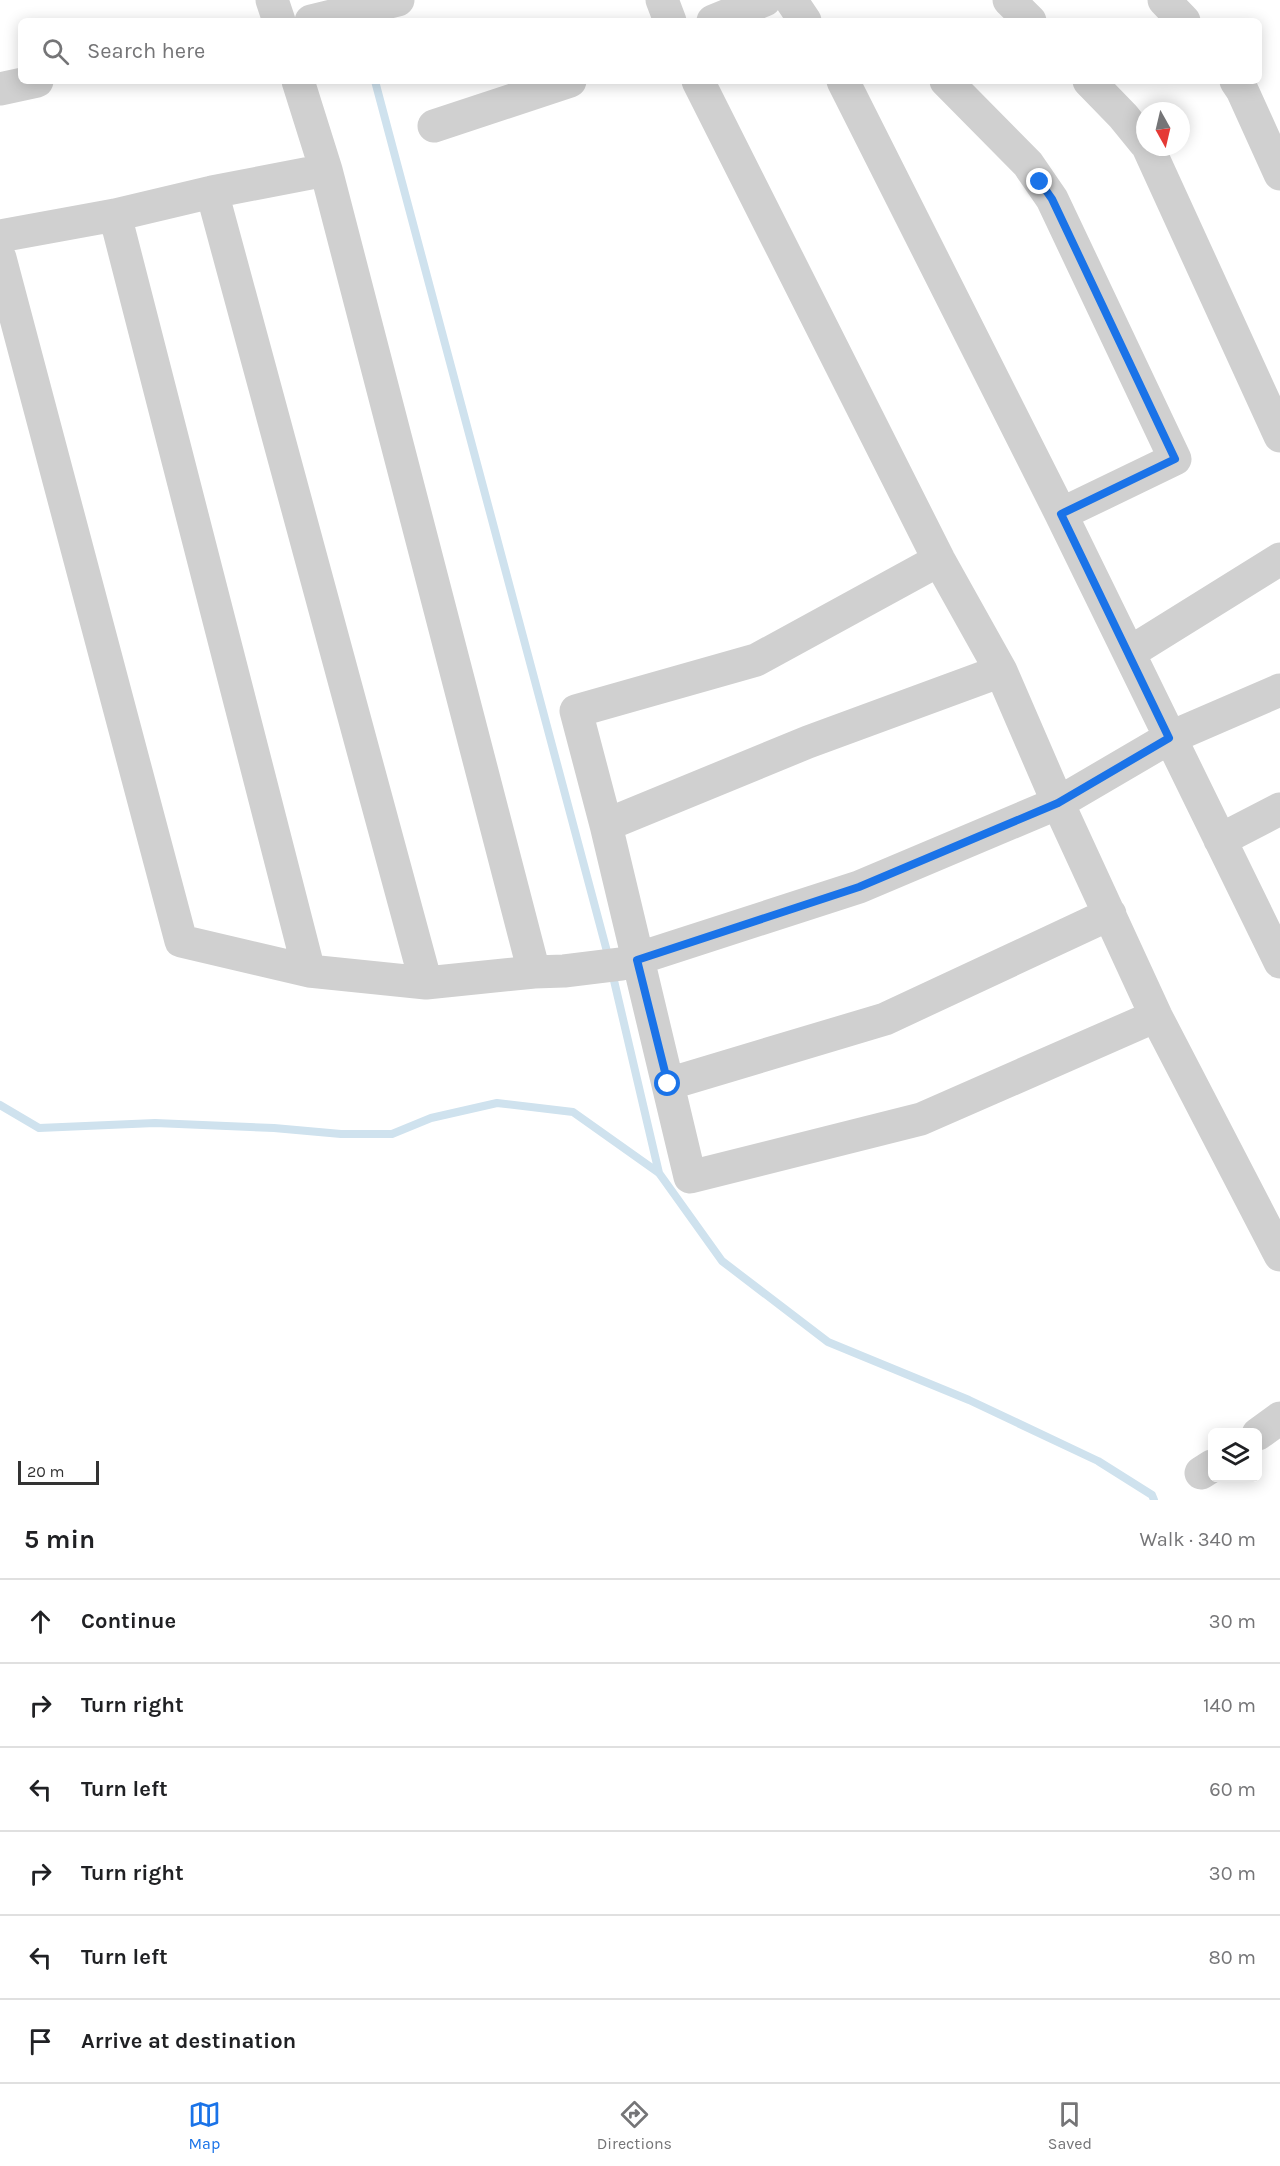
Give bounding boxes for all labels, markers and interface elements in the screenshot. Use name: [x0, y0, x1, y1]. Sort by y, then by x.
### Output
search box: [18, 18, 1262, 84]
icon: search: [39, 35, 72, 68]
text: Search here: [87, 38, 205, 64]
north arrow: [1136, 102, 1190, 156]
route end: [1026, 168, 1052, 194]
route start: [654, 1070, 680, 1096]
map controls: [1208, 1428, 1262, 1482]
button: layers: [1208, 1428, 1262, 1482]
scale bar: [18, 1458, 99, 1486]
text: 20 m: [27, 1462, 65, 1481]
text: 5 min: [24, 1524, 95, 1555]
text: Walk · 340 m: [1140, 1528, 1256, 1551]
icon: ahead: [24, 1605, 57, 1638]
text: Continue: [81, 1608, 176, 1634]
text: 30 m: [1209, 1610, 1256, 1633]
icon: right: [24, 1689, 57, 1722]
text: Turn right: [81, 1692, 184, 1718]
text: 140 m: [1203, 1694, 1256, 1717]
icon: left: [24, 1773, 57, 1806]
text: Turn left: [81, 1776, 168, 1802]
text: 60 m: [1209, 1778, 1256, 1801]
icon: right: [24, 1857, 57, 1890]
text: Turn right: [81, 1860, 184, 1886]
text: 30 m: [1209, 1862, 1256, 1885]
icon: left: [24, 1941, 57, 1974]
text: Turn left: [81, 1944, 168, 1970]
text: 80 m: [1208, 1946, 1256, 1969]
icon: arrive: [24, 2025, 57, 2058]
text: Arrive at destination: [81, 2028, 296, 2054]
tab: Map: [188, 2098, 221, 2153]
tab: Directions: [597, 2098, 672, 2153]
tab: Saved: [1048, 2098, 1092, 2153]

